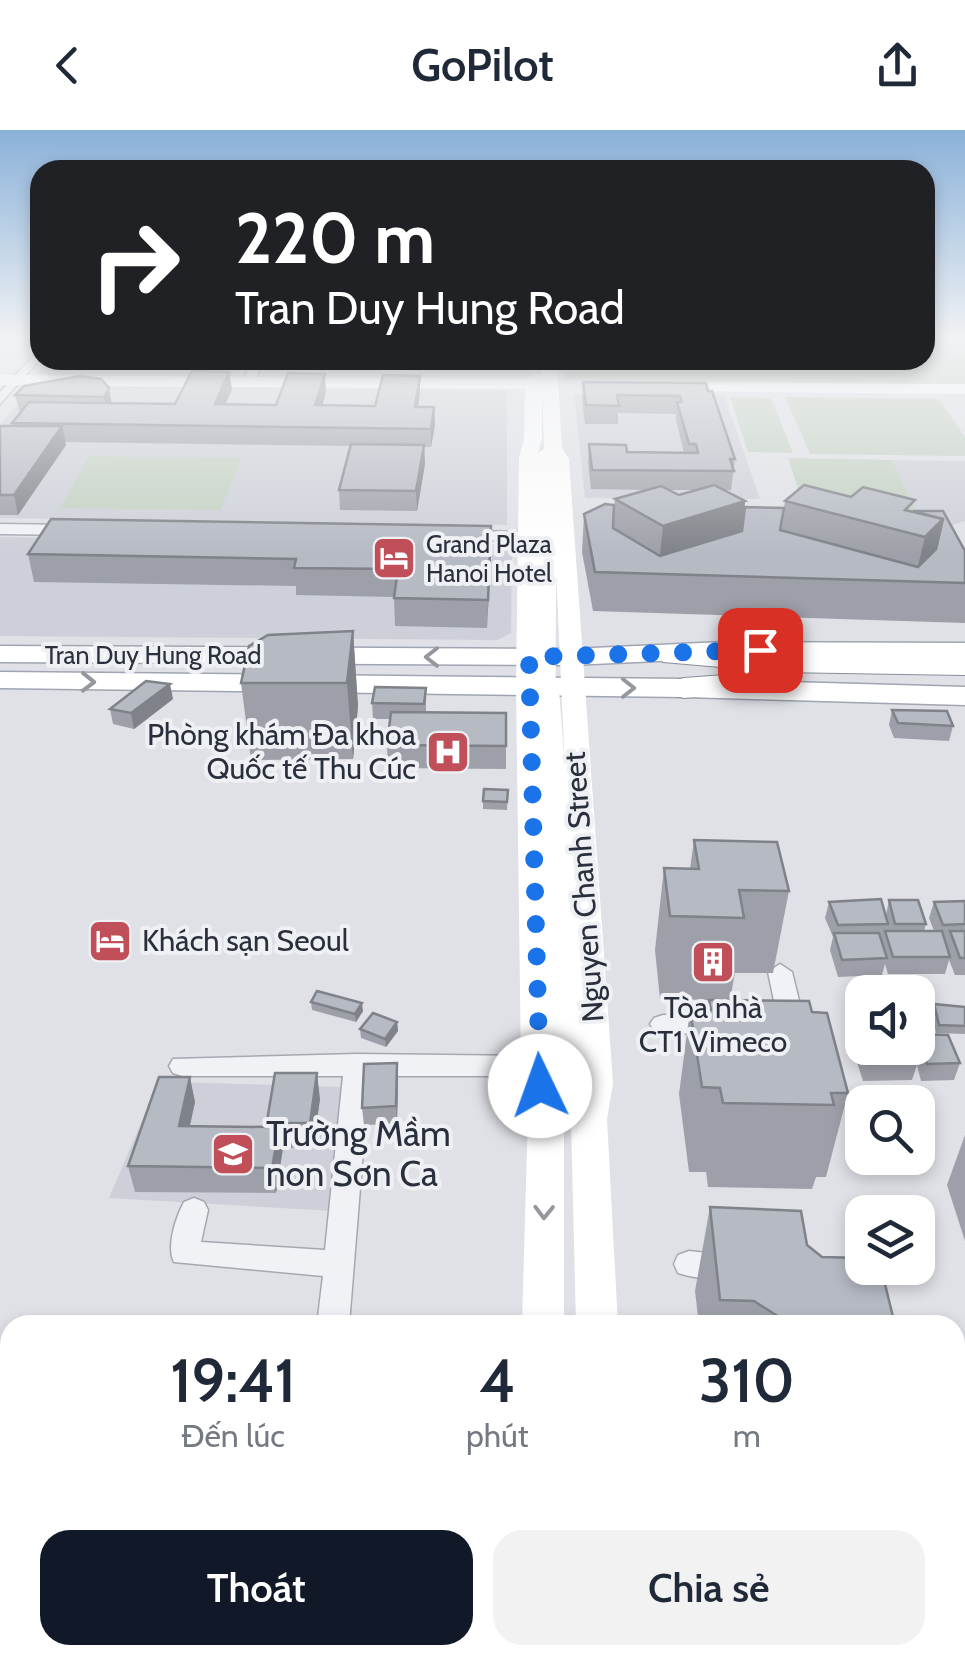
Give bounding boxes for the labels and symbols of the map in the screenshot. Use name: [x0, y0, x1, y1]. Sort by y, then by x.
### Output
place label: Grand Plaza Hanoi Hotel: [426, 529, 552, 588]
hotel icon: Grand Plaza Hanoi Hotel: [371, 535, 417, 581]
pin: [718, 608, 803, 693]
street label: Tran Duy Hung Road: [45, 640, 261, 670]
one-way arrow: [423, 646, 438, 668]
one-way arrow: [80, 671, 96, 693]
one-way arrow: [622, 677, 637, 699]
place label: Phòng khám Đa khoa Quốc tế Thu Cúc: [147, 716, 417, 787]
hospital icon: Phòng khám Đa khoa Quốc tế Thu Cúc: [425, 729, 471, 775]
street label: Nguyen Chanh Street: [556, 751, 611, 1024]
hotel icon: Khách sạn Seoul: [87, 918, 133, 964]
place label: Khách sạn Seoul: [142, 922, 349, 959]
building icon: Tòa nhà CT1 Vimeco: [690, 939, 736, 985]
place label: Tòa nhà CT1 Vimeco: [639, 989, 787, 1060]
position arrow: [488, 1034, 592, 1138]
place label: Trường Mầm non Sơn Ca: [266, 1112, 451, 1195]
school or university icon: Trường Mầm non Sơn Ca: [210, 1131, 256, 1177]
one-way arrow: [534, 1204, 555, 1220]

